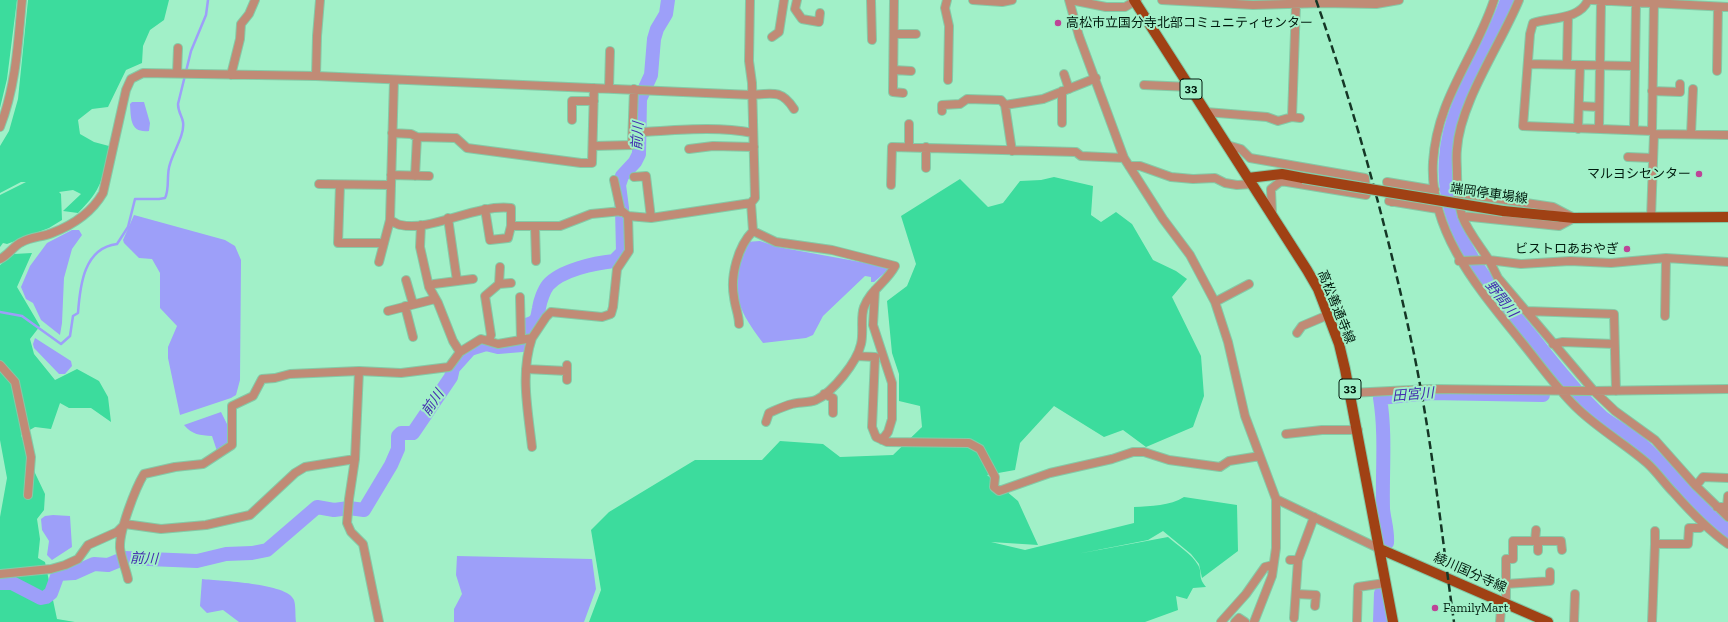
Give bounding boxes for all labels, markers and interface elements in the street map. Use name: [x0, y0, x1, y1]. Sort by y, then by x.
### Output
place label: 高松市立国分寺北部コミュニティセンター: [1066, 15, 1313, 31]
marker: 高松市立国分寺北部コミュニティセンター: [1053, 18, 1063, 28]
road number: 33: [1180, 79, 1202, 99]
water label: 前川: [629, 121, 647, 151]
place label: マルヨシセンター: [1587, 166, 1691, 182]
marker: マルヨシセンター: [1694, 169, 1704, 179]
street label: 端岡停車場線: [1449, 181, 1529, 207]
place label: ビストロあおやぎ: [1515, 241, 1619, 257]
marker: ビストロあおやぎ: [1622, 244, 1632, 254]
street label: 高松善通寺線: [1314, 268, 1358, 346]
water label: 野間川: [1481, 277, 1521, 321]
road number: 33: [1339, 379, 1361, 399]
water label: 田宮川: [1391, 385, 1435, 405]
water label: 前川: [418, 387, 448, 419]
water label: 前川: [130, 550, 158, 568]
street label: 綾川国分寺線: [1431, 550, 1509, 596]
place label: FamilyMart: [1443, 600, 1509, 616]
marker: FamilyMart: [1430, 603, 1440, 613]

